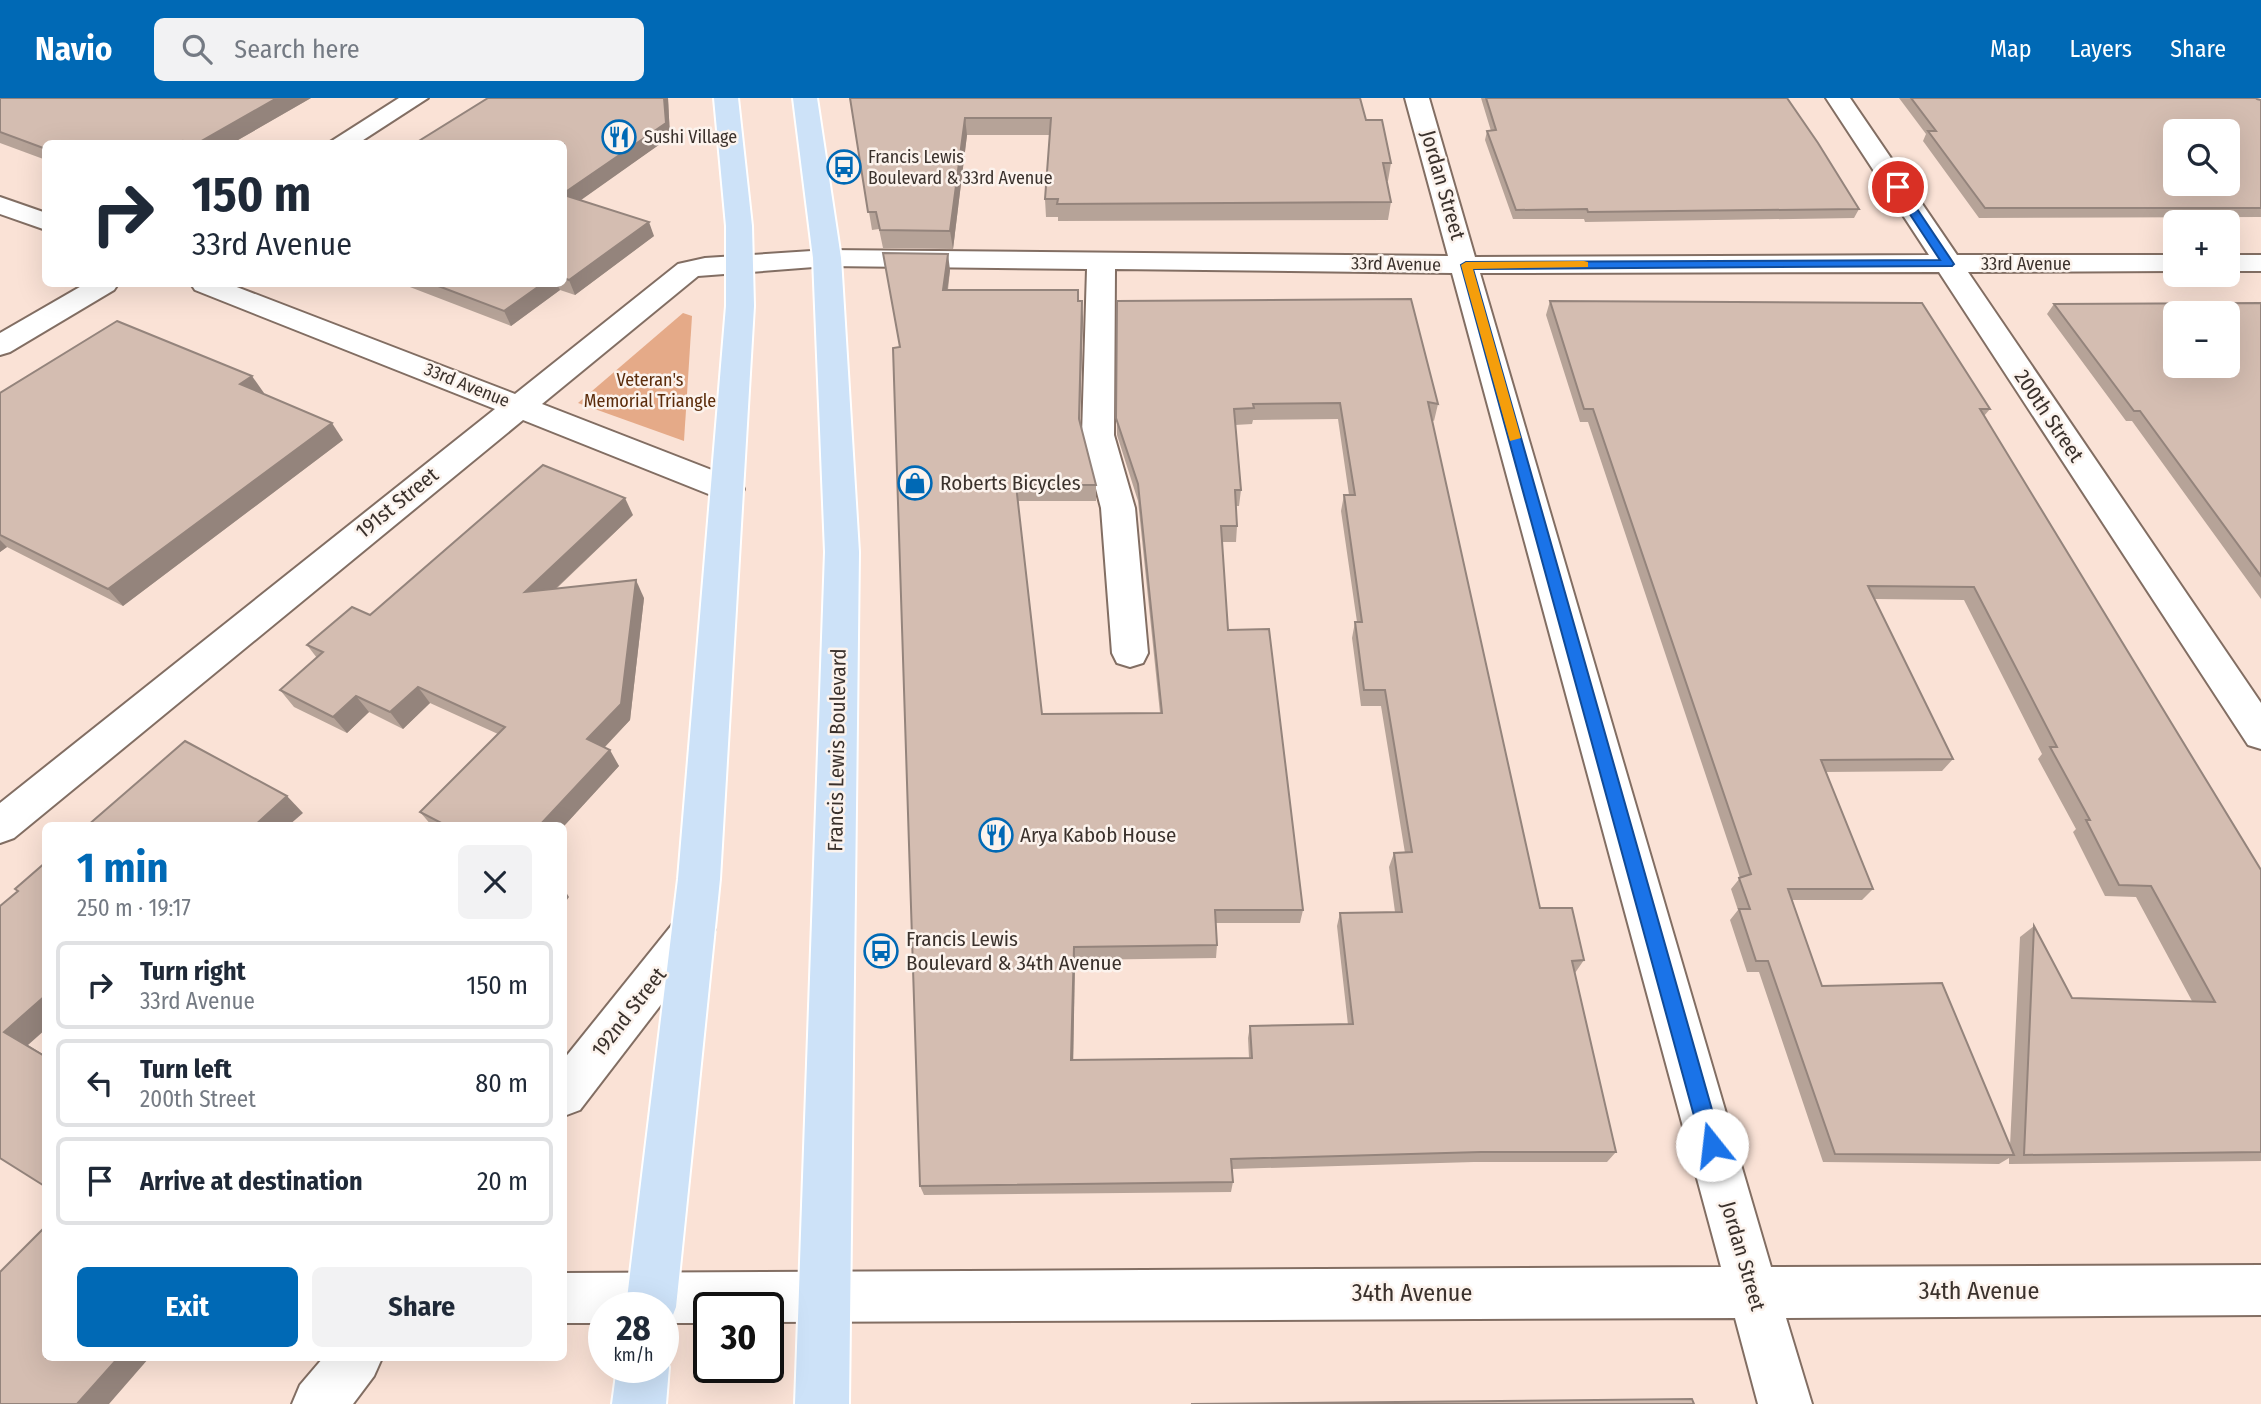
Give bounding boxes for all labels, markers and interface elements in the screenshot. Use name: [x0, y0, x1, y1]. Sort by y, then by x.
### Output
search box: [154, 18, 644, 81]
text: Navio: [35, 29, 112, 69]
icon: search: [178, 30, 216, 68]
text: Search here: [234, 34, 360, 65]
text: Map: [1990, 35, 2032, 63]
text: Layers: [2070, 35, 2132, 63]
text: Share: [2170, 35, 2226, 63]
restaurant icon: Sushi Village: [600, 118, 638, 156]
map controls: [2163, 119, 2240, 378]
button: search: [2163, 119, 2240, 196]
place label: Sushi Village: [644, 126, 737, 148]
street label: Jordan Street: [1415, 127, 1471, 243]
place label: Francis Lewis Boulevard & 33rd Avenue: [868, 146, 1053, 189]
bus stop icon: Francis Lewis Boulevard & 33rd Avenue: [825, 148, 863, 186]
pin: [1868, 157, 1928, 217]
text: 150 m: [192, 165, 311, 224]
icon: right: [77, 168, 168, 259]
icon: arrive: [1879, 168, 1917, 206]
button: +: [2163, 210, 2240, 287]
text: 33rd Avenue: [192, 225, 352, 263]
street label: 33rd Avenue: [1351, 252, 1441, 276]
street label: 33rd Avenue: [1981, 253, 2071, 275]
button: −: [2163, 301, 2240, 378]
street label: 33rd Avenue: [421, 358, 513, 412]
street label: 200th Street: [2009, 365, 2089, 467]
park label: Veteran's Memorial Triangle: [584, 369, 716, 412]
street label: 191st Street: [350, 462, 444, 544]
shop icon: Roberts Bicycles: [896, 464, 934, 502]
place label: Roberts Bicycles: [940, 470, 1081, 496]
street label: Francis Lewis Boulevard: [822, 648, 852, 852]
restaurant icon: Arya Kabob House: [977, 816, 1015, 854]
place label: Arya Kabob House: [1020, 822, 1176, 848]
text: 1 min: [77, 843, 168, 893]
button: close: [458, 845, 532, 919]
text: 250 m · 19:17: [77, 894, 191, 922]
place label: Francis Lewis Boulevard & 34th Avenue: [906, 926, 1122, 976]
bus stop icon: Francis Lewis Boulevard & 34th Avenue: [862, 932, 900, 970]
text: Turn right: [140, 956, 246, 987]
street label: 192nd Street: [586, 962, 672, 1062]
icon: right: [81, 966, 119, 1004]
text: 150 m: [466, 970, 528, 1001]
text: 33rd Avenue: [140, 987, 255, 1015]
text: Turn left: [140, 1054, 232, 1085]
icon: left: [81, 1064, 119, 1102]
text: 80 m: [475, 1068, 528, 1099]
text: 200th Street: [140, 1085, 256, 1113]
position arrow: [1675, 1108, 1749, 1182]
icon: arrive: [81, 1162, 119, 1200]
text: Arrive at destination: [140, 1166, 363, 1197]
text: 20 m: [477, 1166, 528, 1197]
street label: Jordan Street: [1715, 1198, 1771, 1314]
button: Exit: [77, 1267, 298, 1347]
button: Share: [312, 1267, 532, 1347]
street label: 34th Avenue: [1919, 1277, 2039, 1305]
street label: 34th Avenue: [1352, 1279, 1472, 1307]
speed limit sign: 30: [693, 1292, 784, 1383]
text: 28: [616, 1307, 651, 1349]
text: km/h: [613, 1344, 654, 1366]

